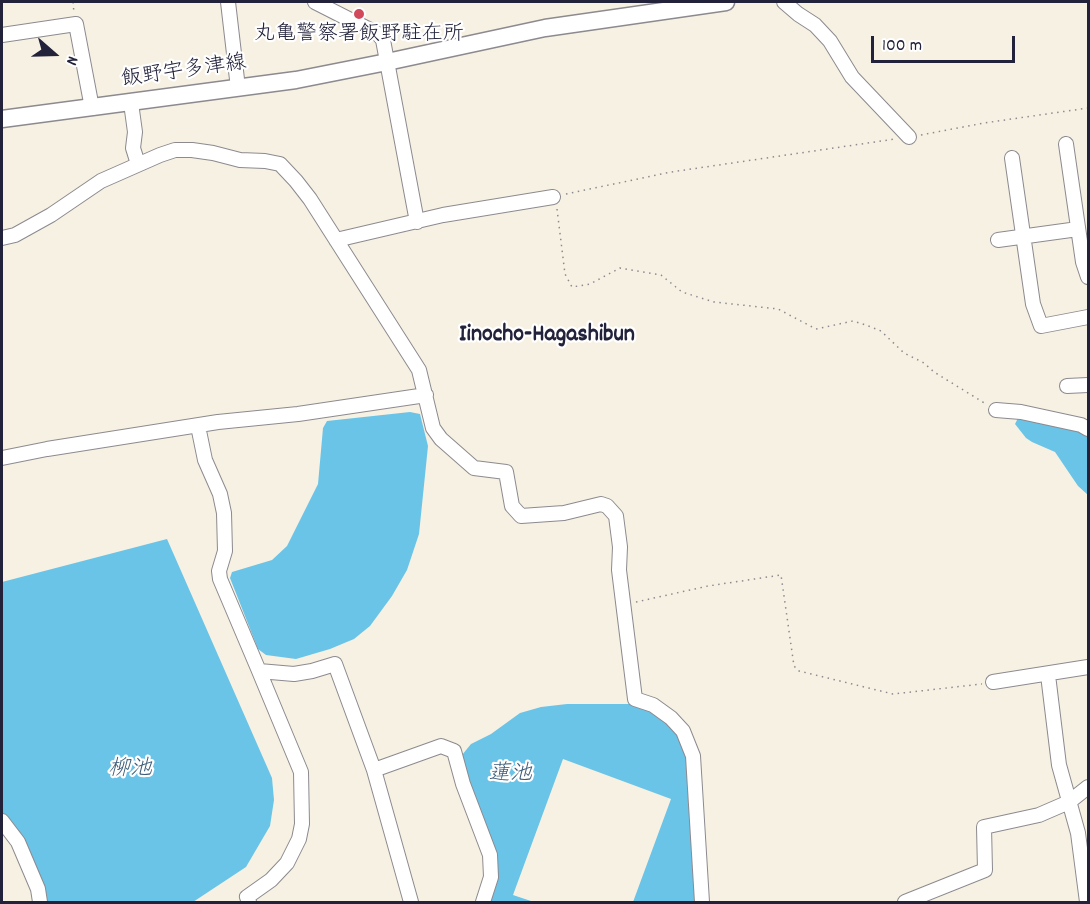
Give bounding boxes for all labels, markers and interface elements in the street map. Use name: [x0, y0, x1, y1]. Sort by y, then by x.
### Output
marker: 丸亀警察署飯野駐在所: [352, 7, 366, 21]
place label: 丸亀警察署飯野駐在所: [254, 23, 464, 49]
north arrow: [24, 24, 84, 84]
scale bar: [874, 24, 1018, 62]
text: 100 m: [882, 34, 922, 59]
street label: 飯野宇多津線: [120, 52, 248, 94]
text: N: [59, 53, 84, 68]
district label: Iinocho-Hagashibun: [459, 323, 635, 351]
water label: 柳池: [108, 758, 152, 784]
water label: 蓮池: [488, 763, 532, 789]

